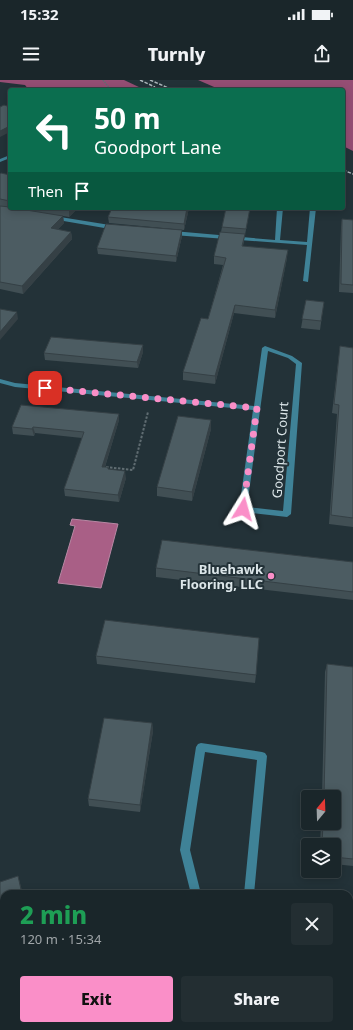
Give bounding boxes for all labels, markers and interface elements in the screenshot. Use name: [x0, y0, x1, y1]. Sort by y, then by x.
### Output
text: 15:32: [20, 4, 59, 24]
text: Turnly: [148, 42, 205, 66]
icon: menu: [20, 43, 42, 65]
icon: share: [311, 43, 333, 65]
text: 50 m: [94, 99, 161, 137]
icon: left: [28, 104, 80, 156]
text: Goodport Lane: [94, 135, 221, 159]
icon: arrive: [71, 180, 93, 202]
text: Then: [28, 181, 63, 201]
pin: [28, 371, 62, 405]
icon: arrive: [34, 377, 56, 399]
street label: Goodport Court: [268, 401, 292, 499]
position arrow: [222, 488, 264, 530]
place label: Bluehawk Flooring, LLC: [180, 560, 264, 593]
marker: Bluehawk Flooring, LLC: [266, 571, 276, 581]
north arrow: [301, 790, 341, 830]
map controls: [301, 790, 341, 878]
button: layers: [301, 838, 341, 878]
text: 2 min: [20, 898, 87, 931]
button: close: [291, 903, 333, 945]
text: 120 m · 15:34: [20, 930, 101, 948]
button: Exit: [20, 976, 173, 1022]
button: Share: [181, 976, 333, 1022]

